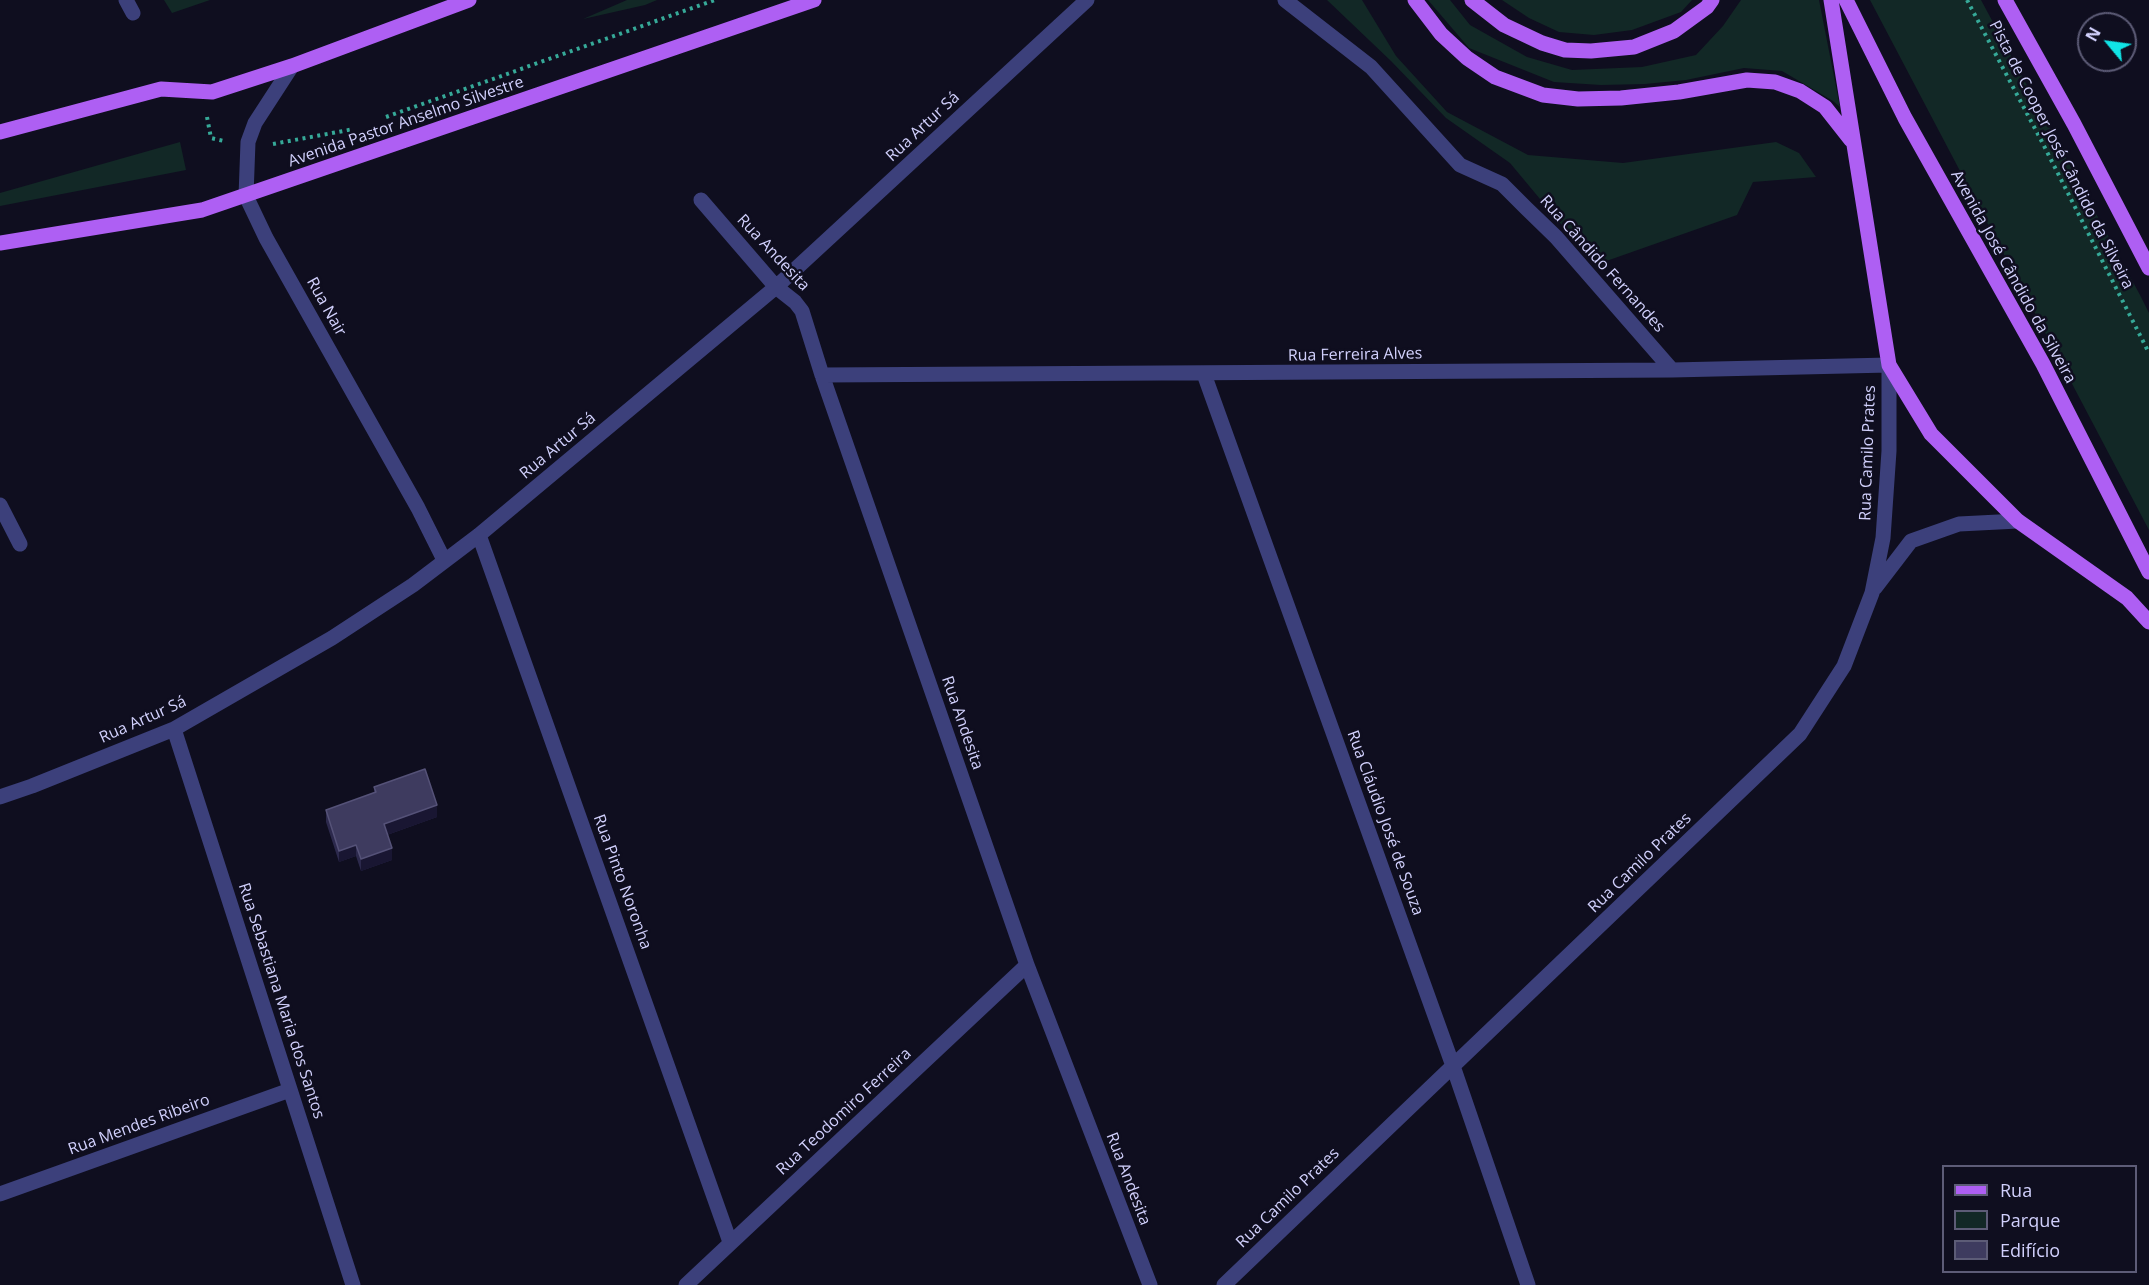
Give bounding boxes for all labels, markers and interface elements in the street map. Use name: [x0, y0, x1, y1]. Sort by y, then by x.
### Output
north arrow: [2077, 12, 2137, 72]
street label: Pista de Cooper José Cândido da Silveira: [1985, 18, 2137, 292]
text: N: [2080, 23, 2106, 45]
street label: Avenida Pastor Anselmo Silvestre: [286, 73, 526, 171]
street label: Rua Artur Sá: [882, 88, 964, 166]
street label: Avenida José Cândido da Silveira: [1946, 167, 2080, 387]
street label: Rua Cândido Fernandes: [1535, 192, 1669, 336]
street label: Rua Andesita: [733, 211, 813, 295]
street label: Rua Nair: [302, 274, 350, 340]
street label: Rua Ferreira Alves: [1288, 344, 1422, 366]
street label: Rua Camilo Prates: [1856, 385, 1880, 521]
street label: Rua Artur Sá: [516, 409, 600, 483]
street label: Rua Andesita: [937, 674, 987, 772]
street label: Rua Artur Sá: [96, 692, 190, 748]
street label: Rua Cláudio José de Souza: [1343, 728, 1427, 918]
street label: Rua Camilo Prates: [1585, 809, 1695, 917]
street label: Rua Pinto Noronha: [589, 812, 655, 952]
street label: Rua Sebastiana Maria dos Santos: [234, 881, 328, 1121]
street label: Rua Teodomiro Ferreira: [773, 1044, 915, 1180]
street label: Rua Mendes Ribeiro: [66, 1090, 212, 1160]
street label: Rua Andesita: [1102, 1130, 1154, 1228]
street label: Rua Camilo Prates: [1233, 1144, 1343, 1252]
legend: [1942, 1165, 2137, 1273]
text: Rua: [2000, 1178, 2032, 1202]
text: Parque: [2000, 1208, 2060, 1232]
text: Edifício: [2000, 1238, 2060, 1262]

